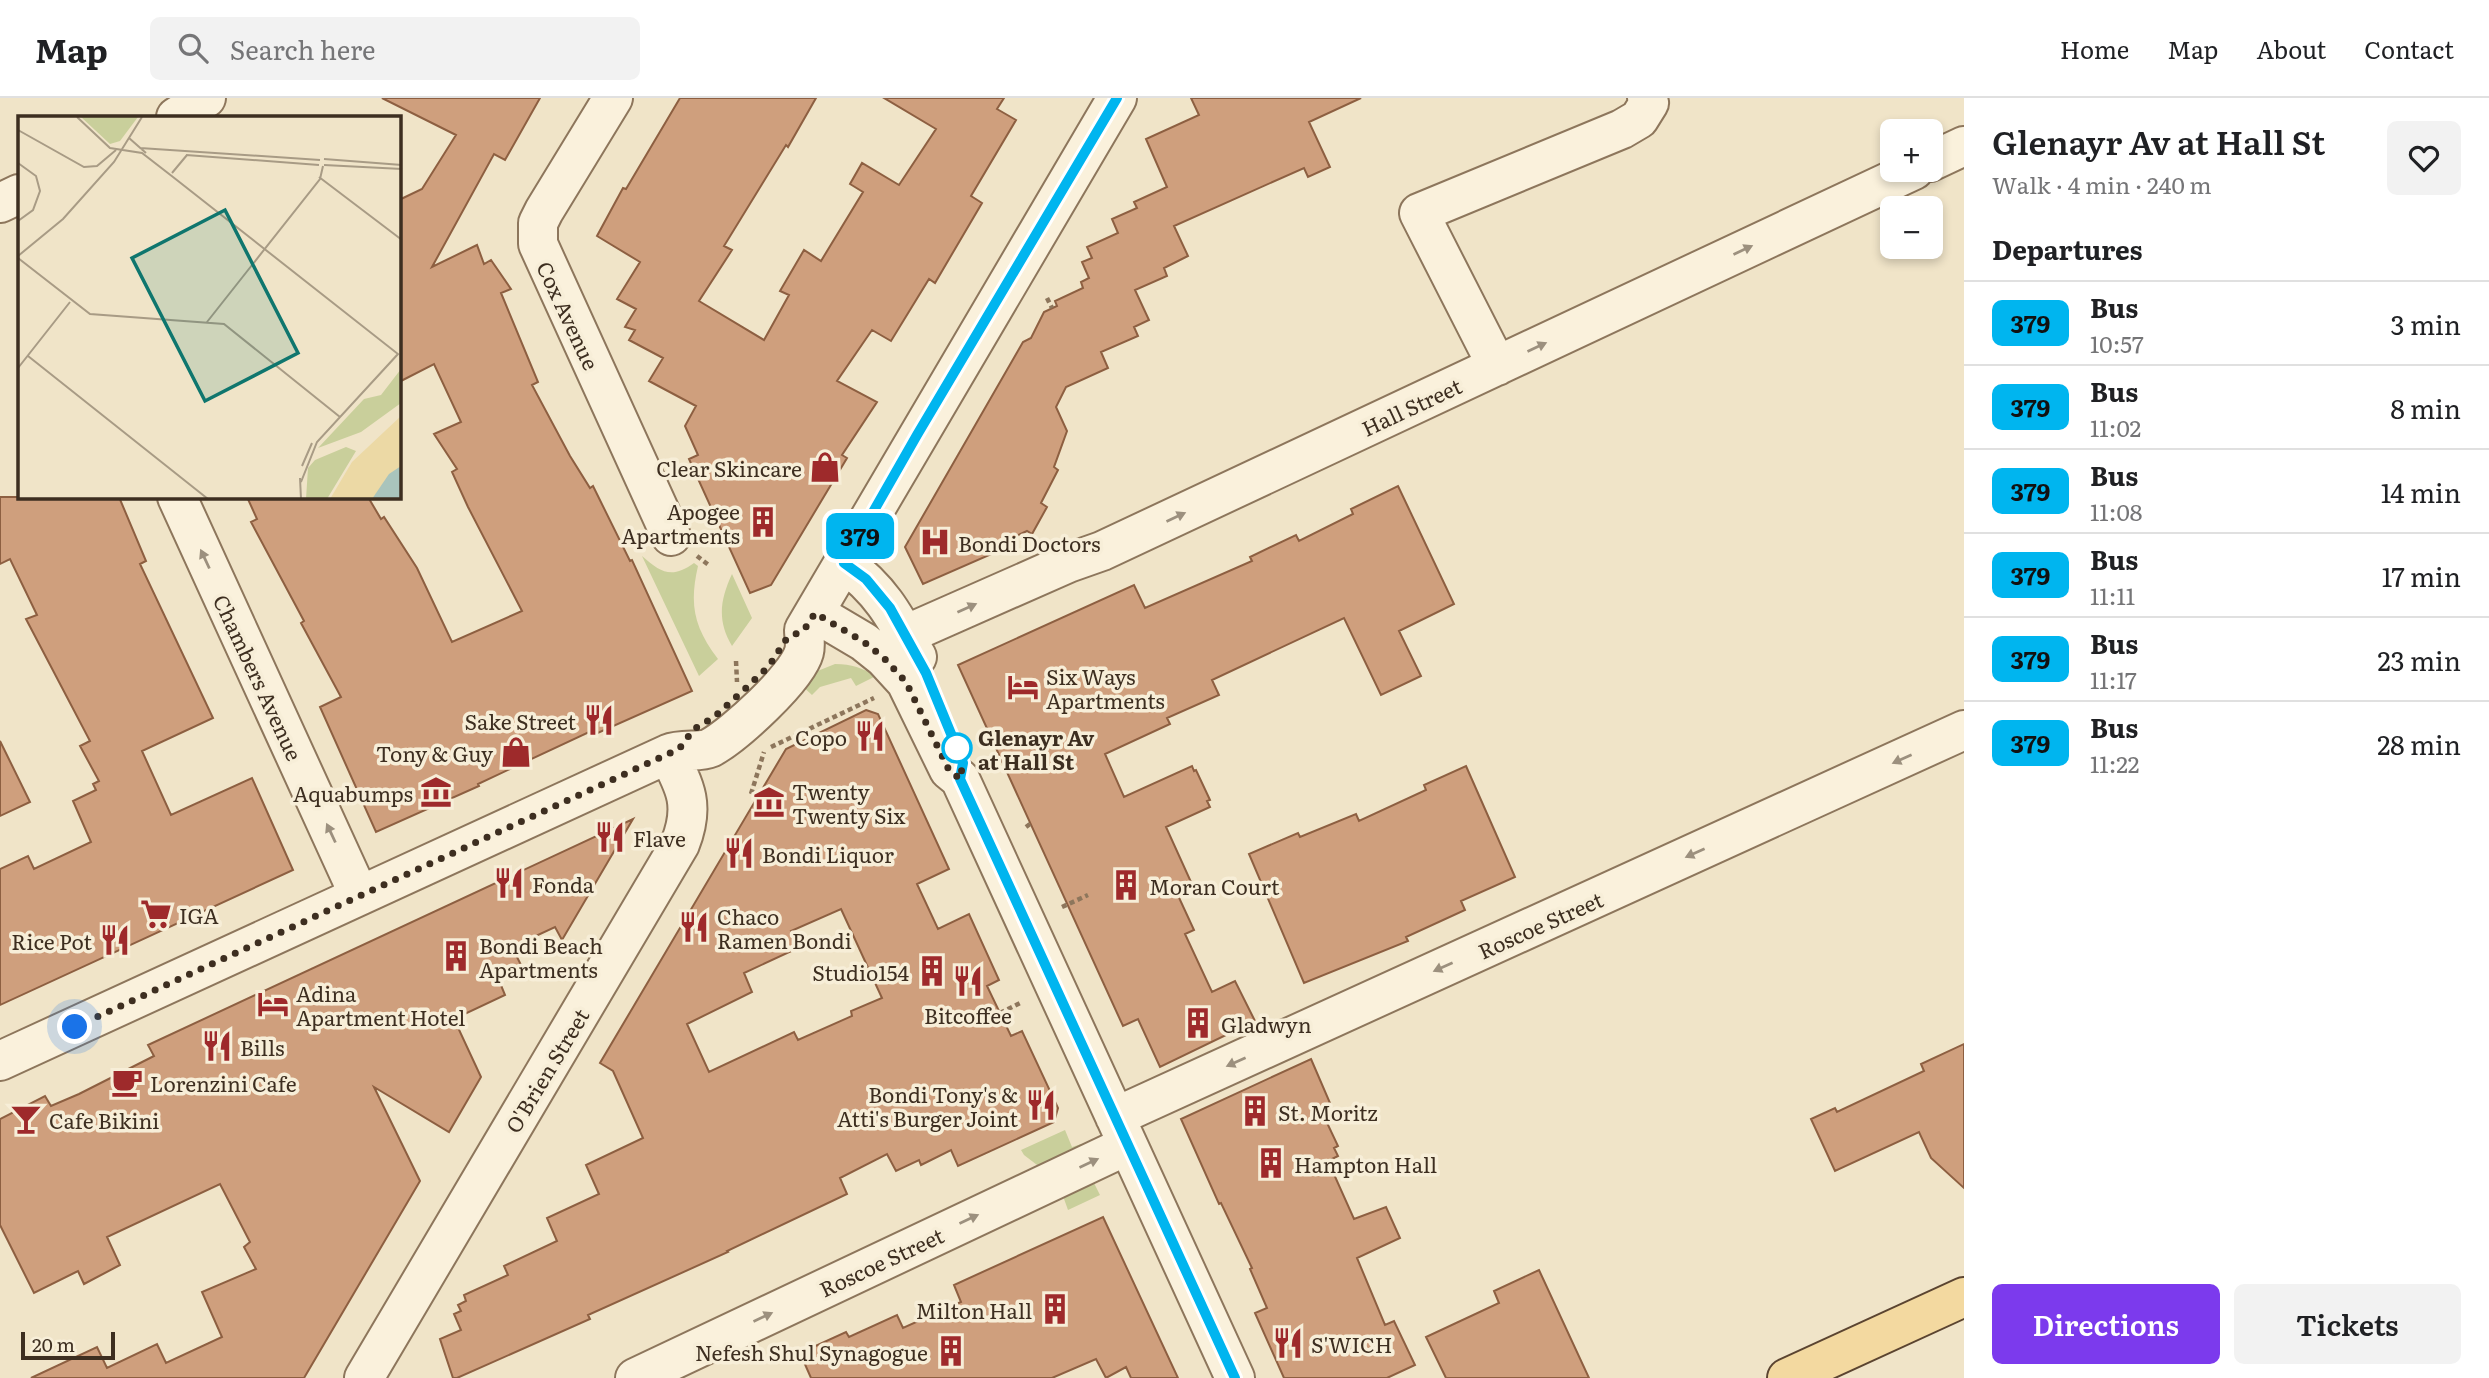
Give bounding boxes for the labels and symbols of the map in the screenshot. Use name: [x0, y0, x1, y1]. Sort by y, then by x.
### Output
inset map: [18, 116, 401, 499]
one-way arrow: [1733, 245, 1753, 256]
street label: Cox Avenue: [530, 256, 608, 374]
one-way arrow: [1527, 341, 1547, 353]
street label: Hall Street: [1356, 369, 1467, 443]
shop icon: Clear Skincare: [808, 450, 842, 484]
place label: Clear Skincare: [656, 452, 802, 483]
place label: Apogee Apartments: [621, 495, 740, 550]
building icon: Apogee Apartments: [746, 505, 780, 539]
one-way arrow: [1166, 511, 1186, 523]
line badge: 379: [820, 513, 900, 559]
hospital icon: Bondi Doctors: [918, 525, 952, 559]
place label: Bondi Doctors: [958, 527, 1101, 558]
one-way arrow: [200, 549, 211, 569]
street label: Chambers Avenue: [207, 589, 311, 765]
one-way arrow: [957, 602, 977, 614]
place label: Six Ways Apartments: [1046, 660, 1165, 715]
hotel icon: Six Ways Apartments: [1006, 670, 1040, 704]
restaurant icon: Sake Street: [582, 703, 616, 737]
place label: Sake Street: [465, 705, 577, 736]
restaurant icon: Copo: [853, 719, 887, 753]
place label: Copo: [795, 721, 847, 752]
place label: Glenayr Av at Hall St: [978, 721, 1094, 776]
marker: Glenayr Av at Hall St: [942, 733, 972, 763]
shop icon: Tony & Guy: [499, 735, 533, 769]
place label: Tony & Guy: [376, 737, 494, 768]
one-way arrow: [1892, 753, 1912, 765]
museum icon: Aquabumps: [419, 775, 453, 809]
place label: Twenty Twenty Six: [792, 775, 905, 830]
place label: Aquabumps: [293, 777, 413, 808]
museum icon: Twenty Twenty Six: [752, 785, 786, 819]
restaurant icon: Flave: [593, 820, 627, 854]
place label: Flave: [633, 822, 686, 853]
one-way arrow: [325, 823, 337, 843]
restaurant icon: Bondi Liquor: [722, 836, 756, 870]
place label: Bondi Liquor: [762, 838, 894, 869]
one-way arrow: [1685, 847, 1705, 859]
restaurant icon: Fonda: [492, 866, 526, 900]
place label: Fonda: [532, 868, 595, 899]
building icon: Moran Court: [1109, 868, 1143, 902]
place label: Moran Court: [1149, 870, 1280, 901]
street label: Roscoe Street: [1473, 882, 1608, 965]
supermarket icon: IGA: [139, 897, 173, 931]
place label: IGA: [179, 899, 219, 930]
place label: Chaco Ramen Bondi: [717, 900, 852, 955]
restaurant icon: Chaco Ramen Bondi: [677, 910, 711, 944]
restaurant icon: Rice Pot: [98, 923, 132, 957]
place label: Rice Pot: [11, 925, 93, 956]
place label: Bondi Beach Apartments: [479, 929, 603, 984]
building icon: Bondi Beach Apartments: [439, 939, 473, 973]
building icon: Studio154: [915, 954, 949, 988]
place label: Studio154: [812, 956, 909, 987]
one-way arrow: [1433, 961, 1453, 973]
restaurant icon: Bitcoffee: [951, 964, 985, 998]
place label: Adina Apartment Hotel: [296, 977, 465, 1032]
hotel icon: Adina Apartment Hotel: [256, 987, 290, 1021]
place label: Bitcoffee: [924, 999, 1012, 1030]
street label: O'Brien Street: [497, 1002, 596, 1138]
building icon: Gladwyn: [1181, 1006, 1215, 1040]
place label: Gladwyn: [1221, 1008, 1312, 1039]
your location: [57, 1009, 92, 1044]
restaurant icon: Bills: [200, 1029, 234, 1063]
place label: Bills: [240, 1031, 284, 1062]
one-way arrow: [1226, 1056, 1246, 1068]
cafe icon: Lorenzini Cafe: [110, 1065, 144, 1099]
place label: Lorenzini Cafe: [150, 1067, 297, 1098]
place label: Bondi Tony's & Atti's Burger Joint: [837, 1078, 1019, 1133]
restaurant icon: Bondi Tony's & Atti's Burger Joint: [1024, 1088, 1058, 1122]
building icon: St. Moritz: [1238, 1094, 1272, 1128]
place label: St. Moritz: [1278, 1096, 1378, 1127]
bar icon: Cafe Bikini: [9, 1102, 43, 1136]
place label: Cafe Bikini: [49, 1104, 159, 1135]
building icon: Hampton Hall: [1254, 1146, 1288, 1180]
place label: Hampton Hall: [1294, 1148, 1437, 1179]
one-way arrow: [1079, 1157, 1099, 1168]
one-way arrow: [959, 1214, 979, 1225]
street label: Roscoe Street: [814, 1218, 949, 1303]
building icon: Milton Hall: [1038, 1292, 1072, 1326]
place label: Milton Hall: [916, 1294, 1032, 1325]
one-way arrow: [753, 1311, 773, 1323]
restaurant icon: S'WICH: [1271, 1326, 1305, 1360]
place label: S'WICH: [1311, 1328, 1392, 1359]
scale bar: [21, 1329, 116, 1361]
building icon: Nefesh Shul Synagogue: [934, 1334, 968, 1368]
place label: Nefesh Shul Synagogue: [695, 1336, 928, 1367]

